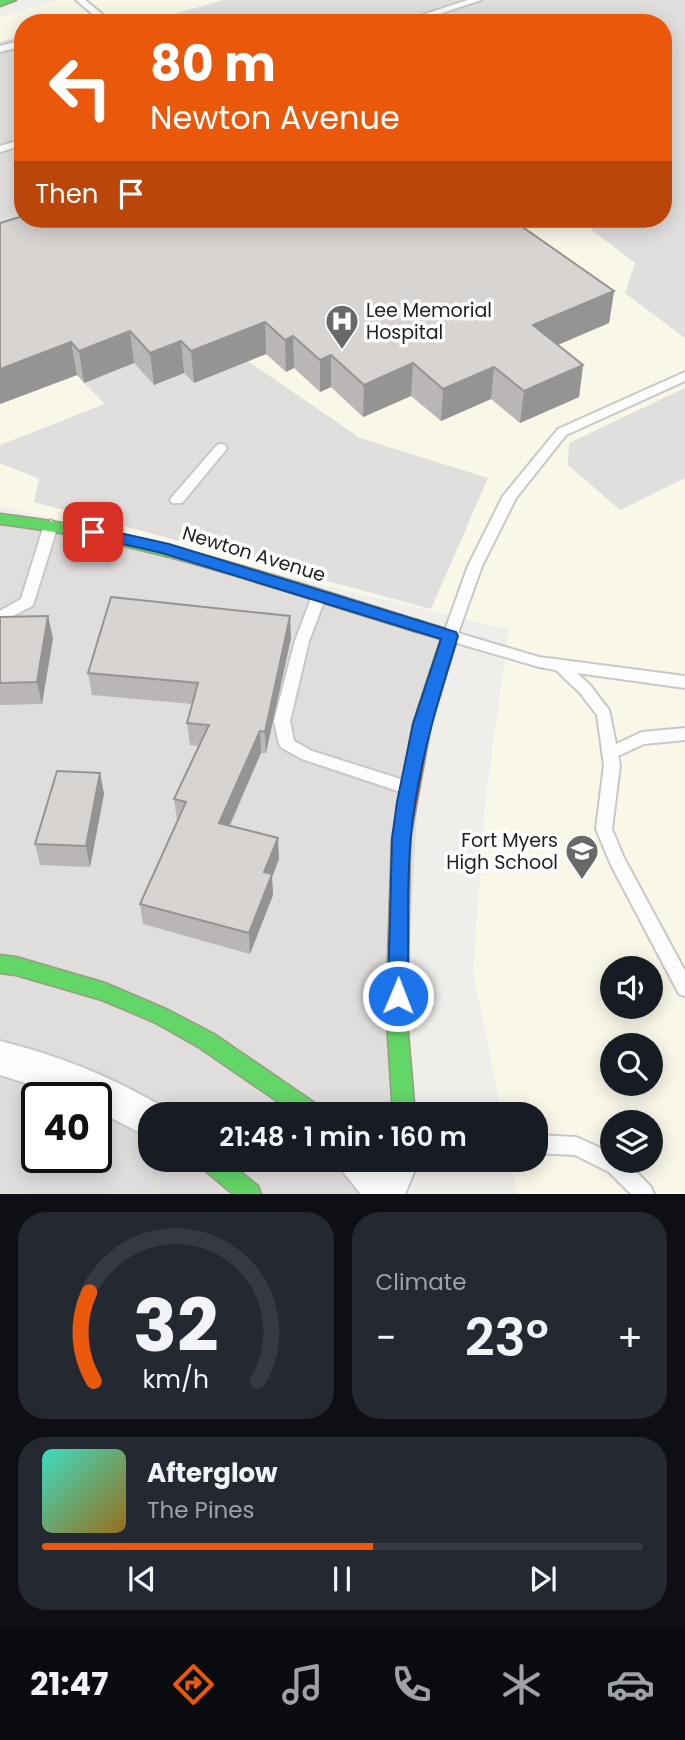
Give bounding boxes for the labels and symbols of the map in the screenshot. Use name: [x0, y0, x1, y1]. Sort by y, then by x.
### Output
place label: Lee Memorial Hospital: [366, 297, 492, 346]
hospital icon: Lee Memorial Hospital: [323, 302, 361, 351]
pin: [63, 502, 123, 562]
street label: Newton Avenue: [179, 519, 329, 589]
place label: Fort Myers High School: [446, 827, 558, 876]
school or university icon: Fort Myers High School: [563, 832, 601, 881]
position arrow: [361, 959, 435, 1033]
speed limit sign: 40: [21, 1082, 112, 1173]

